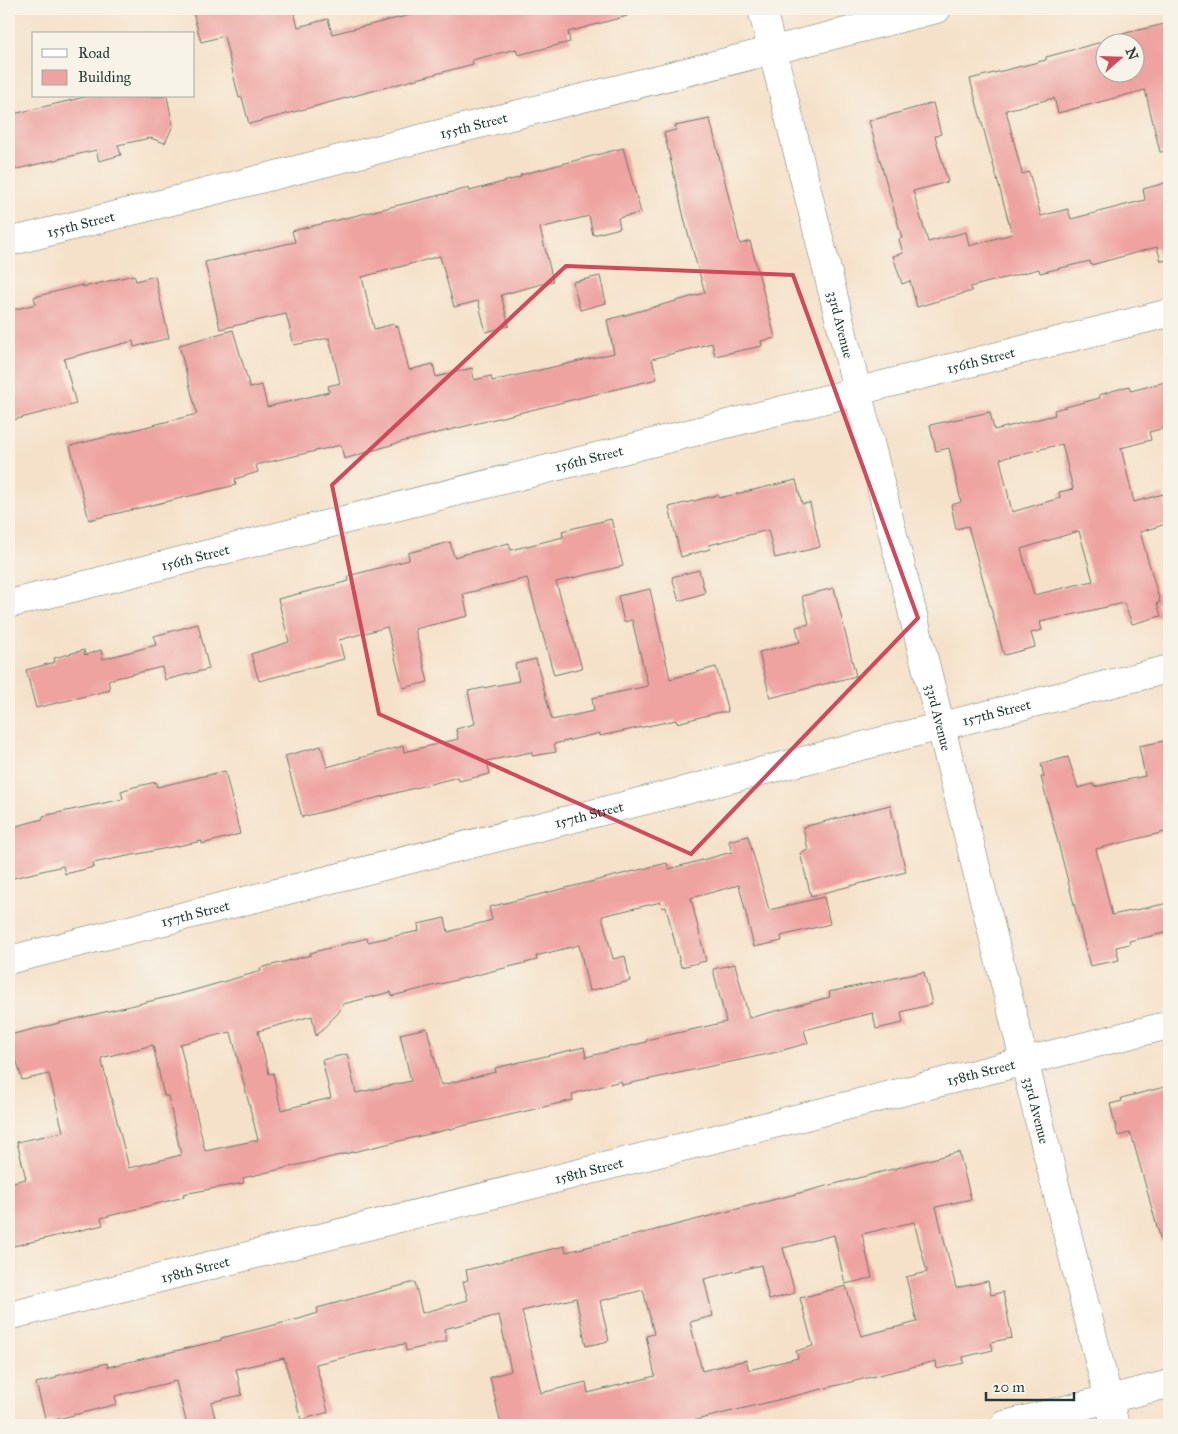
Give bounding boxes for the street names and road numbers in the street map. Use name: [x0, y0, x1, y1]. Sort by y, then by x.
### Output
street label: 155th Street: [438, 109, 509, 142]
street label: 155th Street: [45, 207, 116, 241]
street label: 33rd Avenue: [824, 289, 857, 360]
street label: 156th Street: [945, 343, 1017, 377]
street label: 156th Street: [553, 442, 625, 475]
street label: 156th Street: [159, 541, 231, 574]
street label: 33rd Avenue: [922, 682, 955, 753]
street label: 157th Street: [960, 696, 1032, 729]
street label: 157th Street: [553, 798, 625, 831]
street label: 157th Street: [159, 897, 231, 930]
street label: 158th Street: [945, 1055, 1017, 1089]
street label: 33rd Avenue: [1020, 1075, 1053, 1146]
street label: 158th Street: [553, 1154, 625, 1187]
street label: 158th Street: [159, 1253, 231, 1286]

